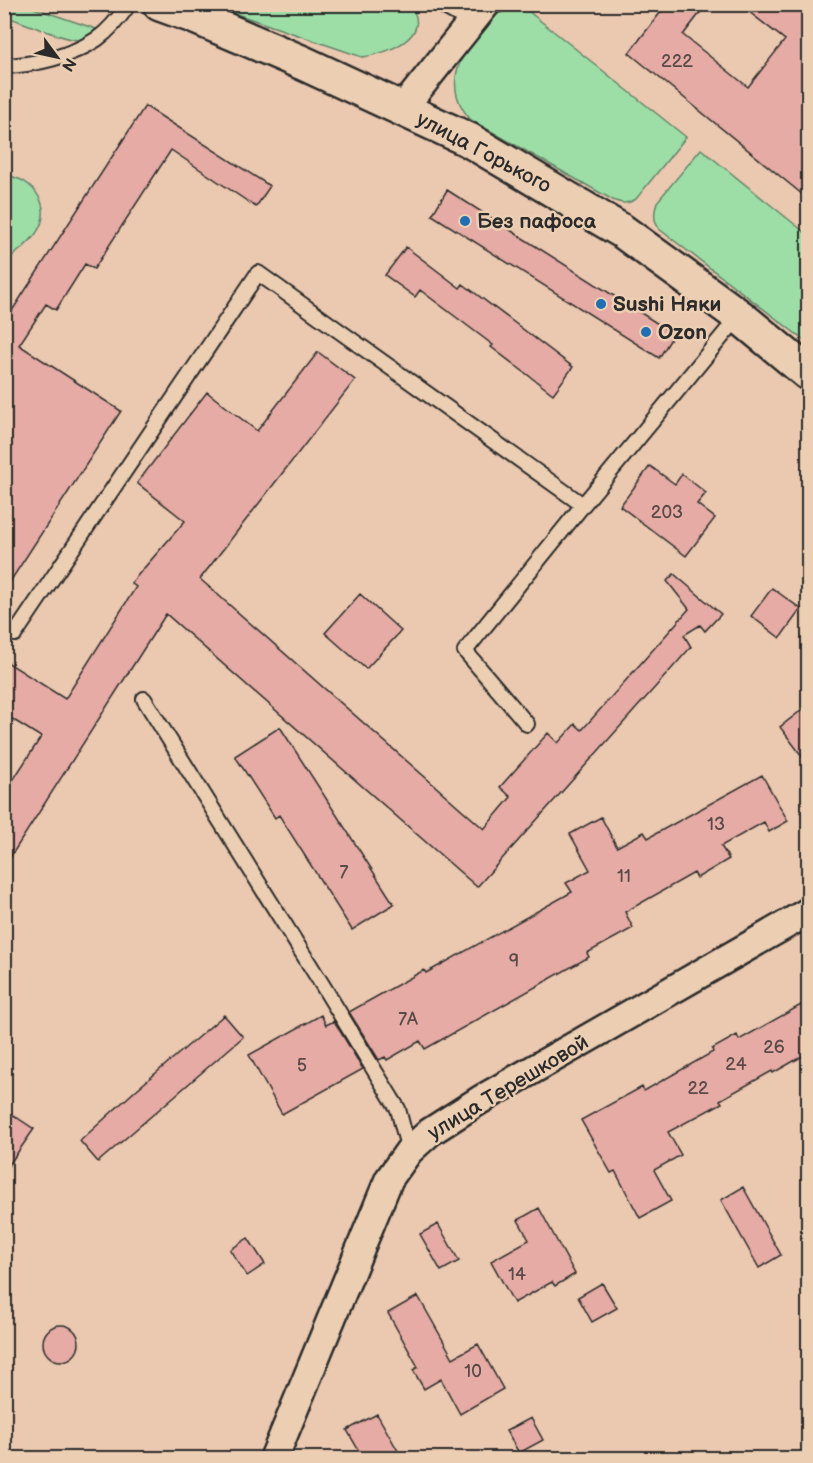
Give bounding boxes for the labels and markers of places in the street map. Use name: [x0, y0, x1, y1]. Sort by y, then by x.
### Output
place label: Без пафоса: [477, 209, 597, 234]
marker: Без пафоса: [458, 214, 472, 228]
place label: Sushi Няки: [613, 292, 721, 317]
marker: Sushi Няки: [594, 297, 608, 311]
place label: Ozon: [658, 320, 707, 345]
marker: Ozon: [639, 325, 653, 339]

